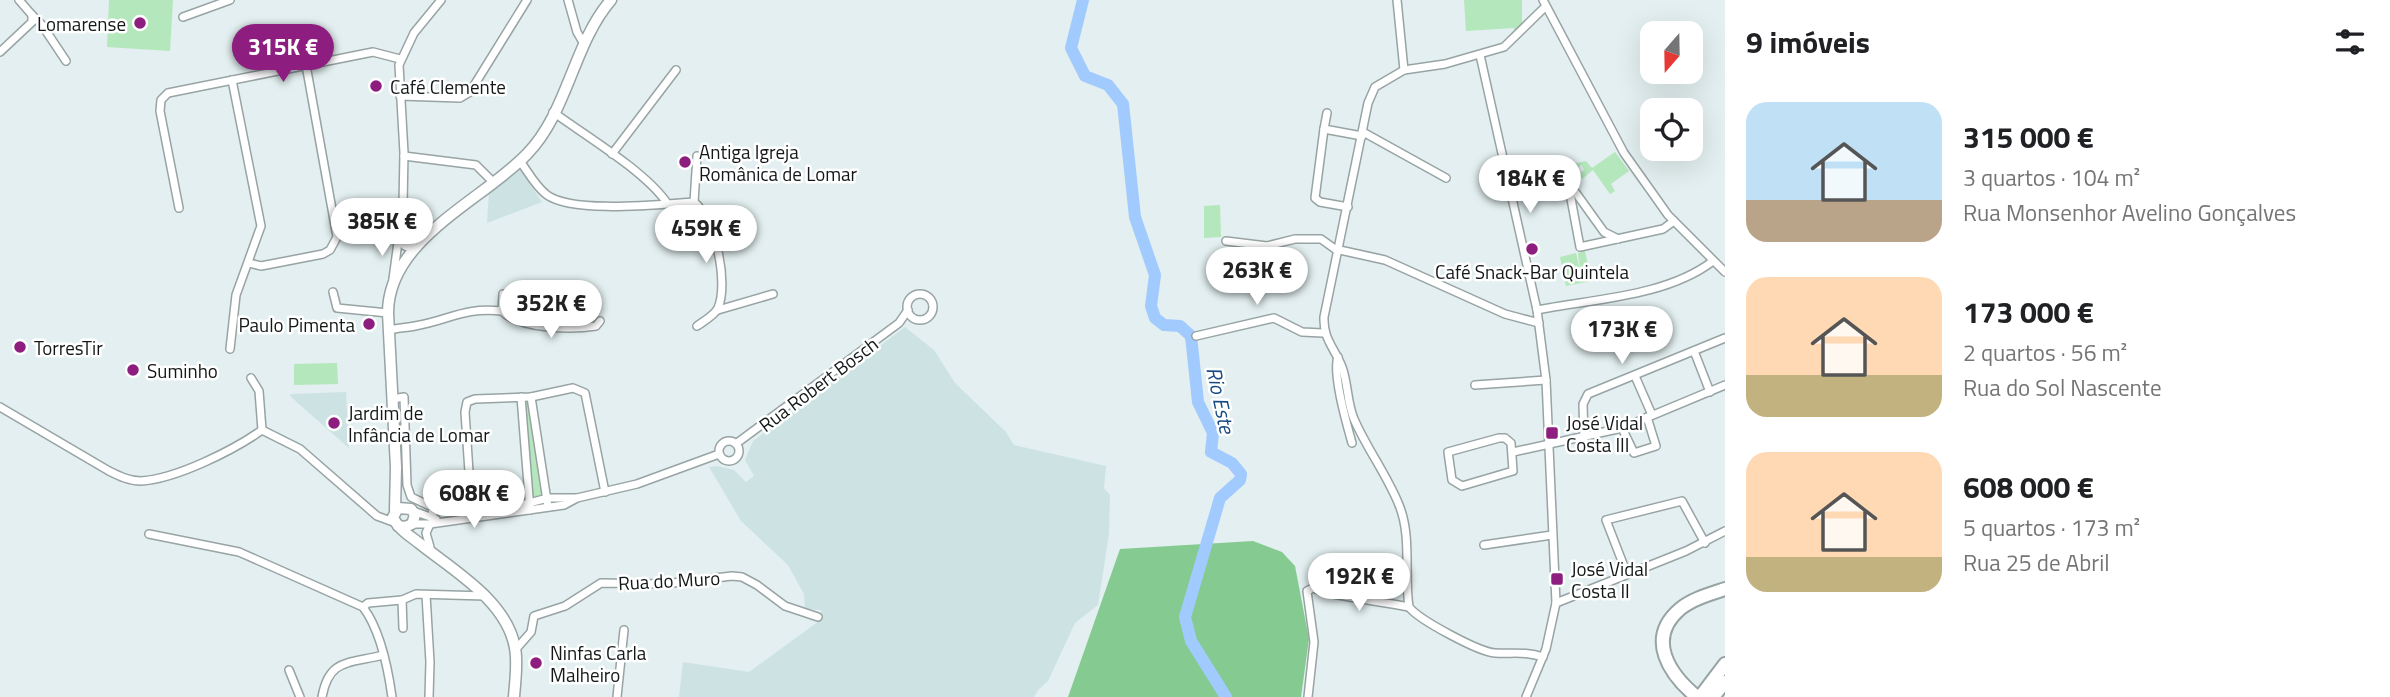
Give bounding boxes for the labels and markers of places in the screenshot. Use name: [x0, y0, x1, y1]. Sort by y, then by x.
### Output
place label: Lomarense: [37, 9, 126, 38]
marker: Lomarense: [132, 15, 148, 31]
pin: 315K €: [226, 24, 340, 84]
place label: Café Clemente: [390, 72, 506, 101]
marker: Café Clemente: [368, 78, 384, 94]
place label: Antiga Igreja Românica de Lomar: [699, 137, 858, 188]
marker: Antiga Igreja Românica de Lomar: [677, 154, 693, 170]
pin: 184K €: [1473, 156, 1587, 215]
pin: 385K €: [325, 198, 439, 258]
pin: 459K €: [649, 205, 763, 265]
marker: Café Snack-Bar Quintela: [1524, 241, 1540, 257]
pin: 263K €: [1200, 247, 1314, 307]
place label: Café Snack-Bar Quintela: [1435, 257, 1629, 286]
pin: 352K €: [494, 280, 608, 340]
pin: 173K €: [1565, 306, 1679, 366]
place label: Paulo Pimenta: [238, 310, 355, 339]
marker: Paulo Pimenta: [361, 316, 377, 332]
place label: TorresTir: [34, 333, 103, 362]
marker: TorresTir: [12, 339, 28, 355]
place label: Suminho: [147, 356, 218, 385]
marker: Suminho: [125, 362, 141, 378]
place label: Jardim de Infância de Lomar: [348, 398, 490, 449]
place label: José Vidal Costa III: [1566, 408, 1643, 459]
marker: Jardim de Infância de Lomar: [326, 415, 342, 431]
marker: José Vidal Costa III: [1544, 425, 1560, 441]
pin: 608K €: [417, 470, 531, 530]
pin: 192K €: [1302, 554, 1416, 613]
place label: José Vidal Costa II: [1571, 554, 1648, 605]
marker: José Vidal Costa II: [1549, 571, 1565, 587]
place label: Ninfas Carla Malheiro: [550, 638, 647, 689]
marker: Ninfas Carla Malheiro: [528, 655, 544, 671]

